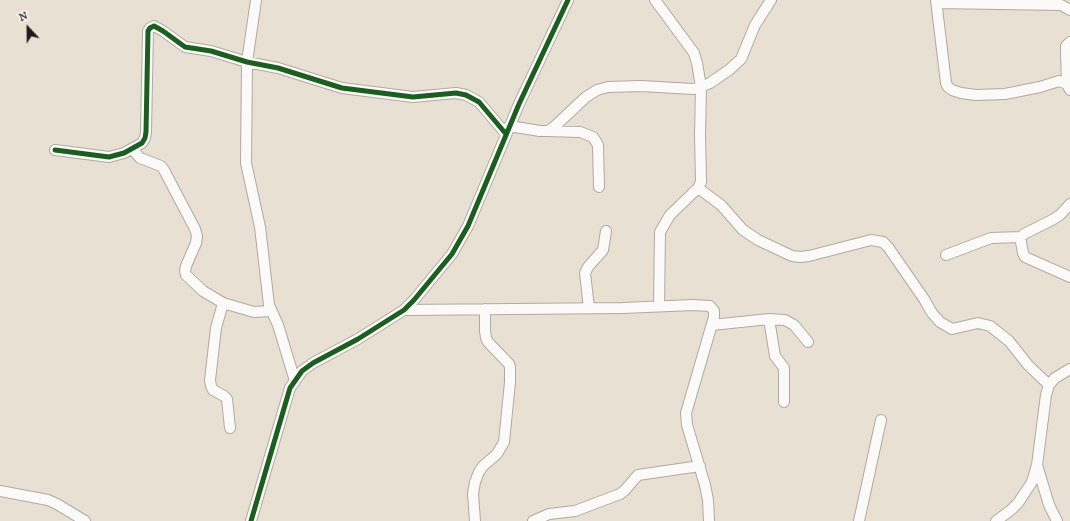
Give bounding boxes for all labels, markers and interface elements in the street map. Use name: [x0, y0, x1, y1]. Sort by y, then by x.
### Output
north arrow: [8, 8, 48, 48]
text: N: [17, 9, 30, 24]

